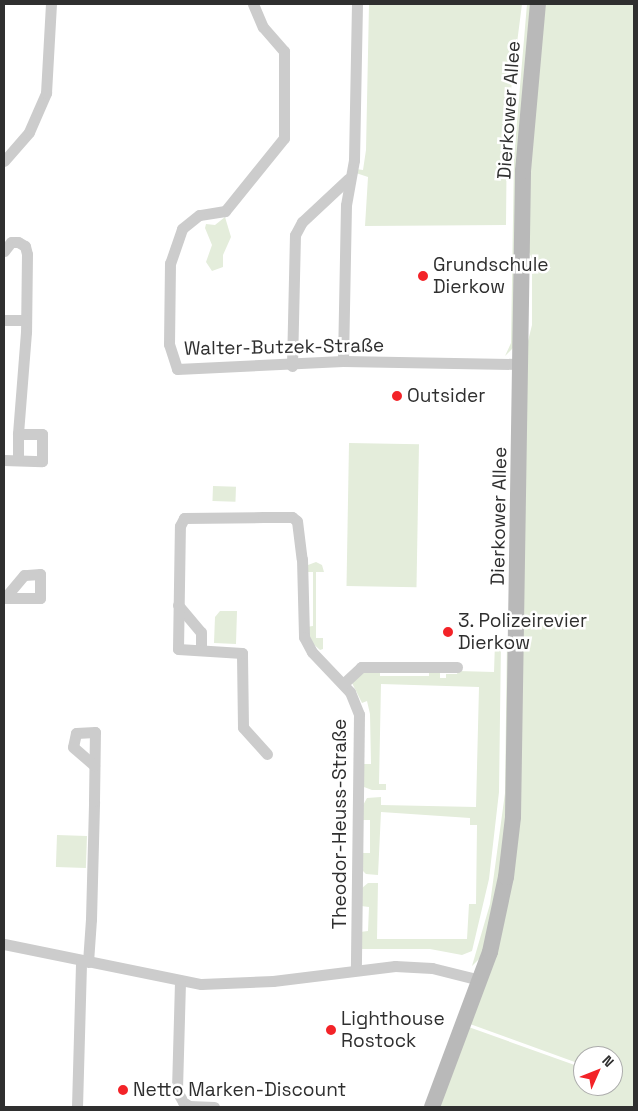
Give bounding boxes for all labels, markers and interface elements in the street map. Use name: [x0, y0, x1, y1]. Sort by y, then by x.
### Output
street label: Dierkower Allee: [493, 40, 525, 180]
place label: Grundschule Dierkow: [433, 254, 549, 298]
marker: Grundschule Dierkow: [417, 270, 429, 282]
street label: Walter-Butzek-Straße: [184, 334, 384, 360]
place label: Outsider: [407, 385, 485, 407]
marker: Outsider: [391, 390, 403, 402]
street label: Dierkower Allee: [486, 446, 512, 586]
place label: 3. Polizeirevier Dierkow: [458, 610, 588, 654]
marker: 3. Polizeirevier Dierkow: [442, 626, 454, 638]
street label: Theodor-Heuss-Straße: [329, 719, 351, 929]
place label: Lighthouse Rostock: [341, 1008, 445, 1052]
marker: Lighthouse Rostock: [325, 1024, 337, 1036]
north arrow: [573, 1046, 623, 1096]
text: N: [598, 1052, 618, 1071]
place label: Netto Marken-Discount: [133, 1079, 346, 1101]
marker: Netto Marken-Discount: [117, 1084, 129, 1096]

